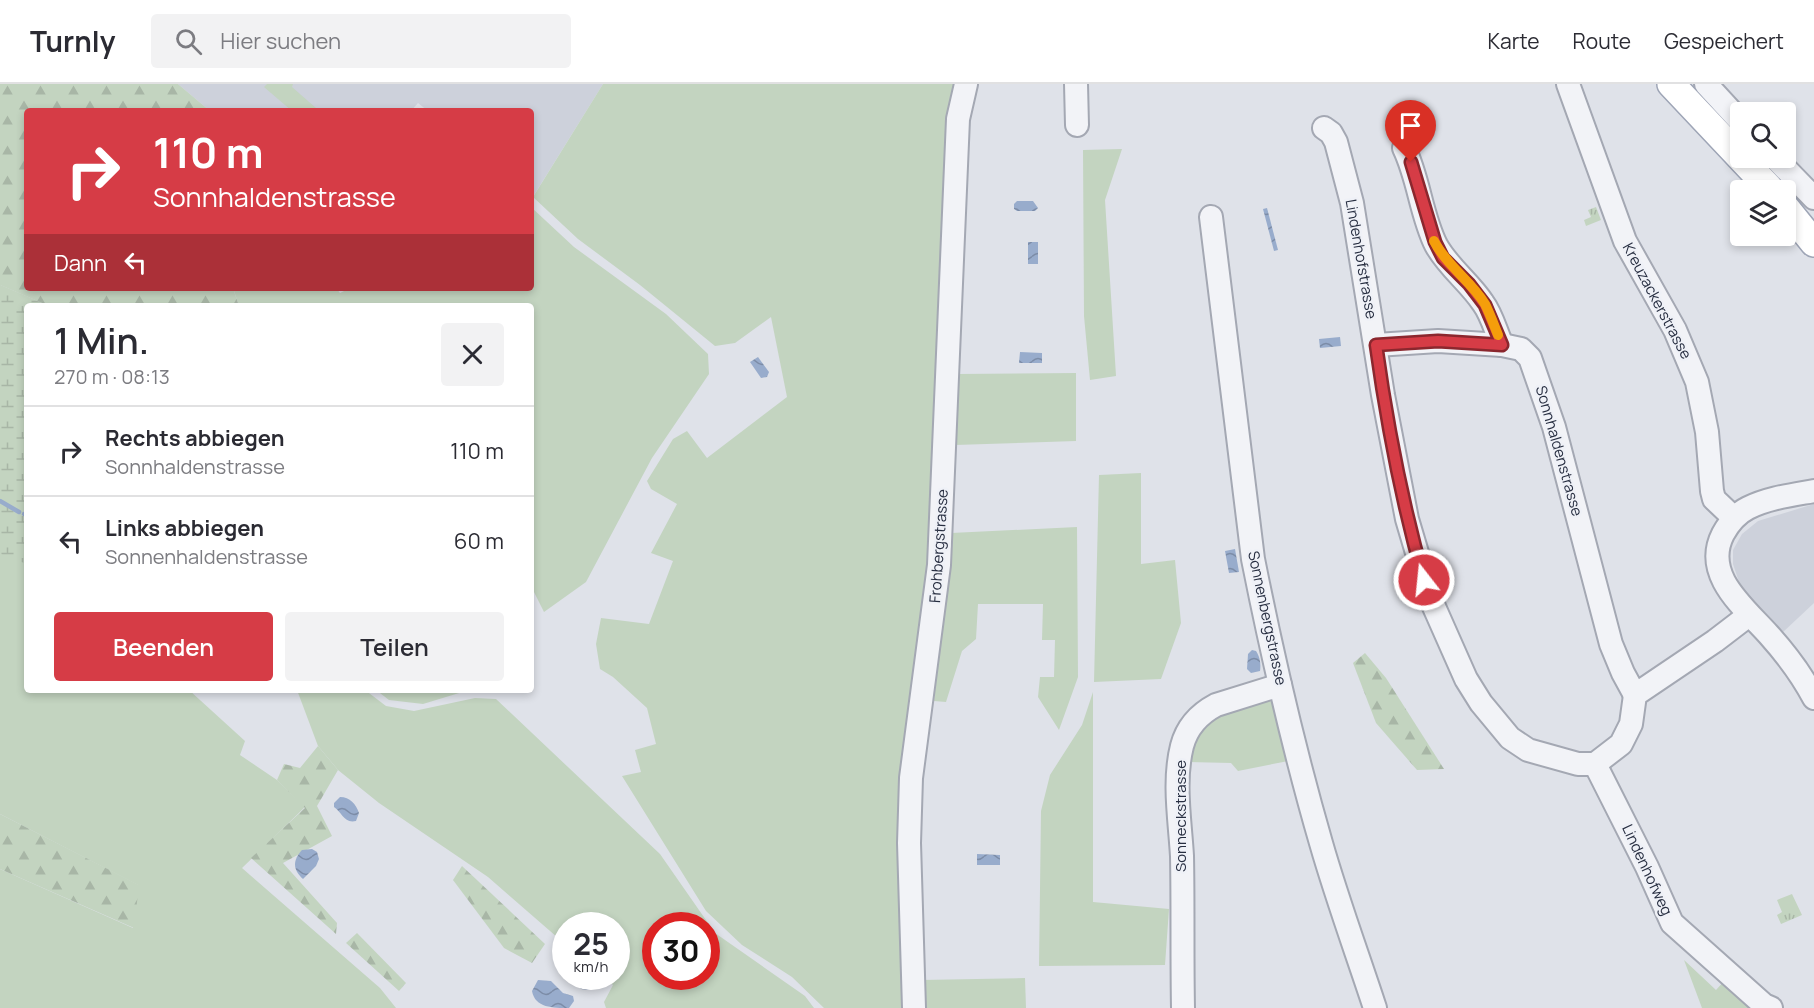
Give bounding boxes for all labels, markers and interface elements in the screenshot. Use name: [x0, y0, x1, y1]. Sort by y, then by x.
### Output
search box: [151, 14, 571, 68]
text: Turnly: [30, 22, 115, 60]
icon: search: [172, 25, 205, 58]
text: Hier suchen: [220, 26, 341, 56]
text: Karte: [1488, 27, 1540, 55]
text: Route: [1573, 27, 1631, 55]
text: Gespeichert: [1664, 27, 1784, 55]
pin: [1385, 100, 1436, 162]
map controls: [1730, 102, 1796, 246]
button: search: [1730, 102, 1796, 168]
icon: arrive: [1394, 109, 1427, 142]
text: 110 m: [153, 123, 264, 181]
icon: right: [54, 132, 132, 210]
text: Sonnhaldenstrasse: [153, 178, 396, 215]
button: layers: [1730, 180, 1796, 246]
street label: Lindenhofstrasse: [1341, 197, 1382, 321]
street label: Kreuzackerstrasse: [1618, 239, 1697, 363]
icon: left: [119, 246, 152, 279]
text: Dann: [54, 248, 107, 278]
text: 1 Min.: [54, 316, 149, 365]
button: close: [441, 323, 504, 386]
text: 270 m · 08:13: [54, 363, 170, 390]
street label: Sonnhaldenstrasse: [1531, 383, 1588, 519]
text: Rechts abbiegen: [105, 423, 284, 453]
icon: right: [54, 435, 87, 468]
text: 110 m: [450, 436, 504, 466]
text: Sonnhaldenstrasse: [105, 453, 285, 480]
street label: Frohbergstrasse: [924, 488, 953, 604]
text: Links abbiegen: [105, 513, 264, 543]
icon: left: [54, 525, 87, 558]
text: 60 m: [454, 526, 504, 556]
text: Sonnenhaldenstrasse: [105, 543, 308, 570]
position arrow: [1392, 548, 1456, 612]
street label: Sonnenbergstrasse: [1243, 549, 1292, 687]
button: Beenden: [54, 612, 273, 681]
button: Teilen: [285, 612, 504, 681]
street label: Sonneckstrasse: [1170, 760, 1191, 872]
street label: Lindenhofweg: [1617, 821, 1678, 919]
speed limit sign: 30: [642, 912, 720, 990]
text: 25: [573, 923, 609, 964]
text: km/h: [574, 956, 608, 977]

